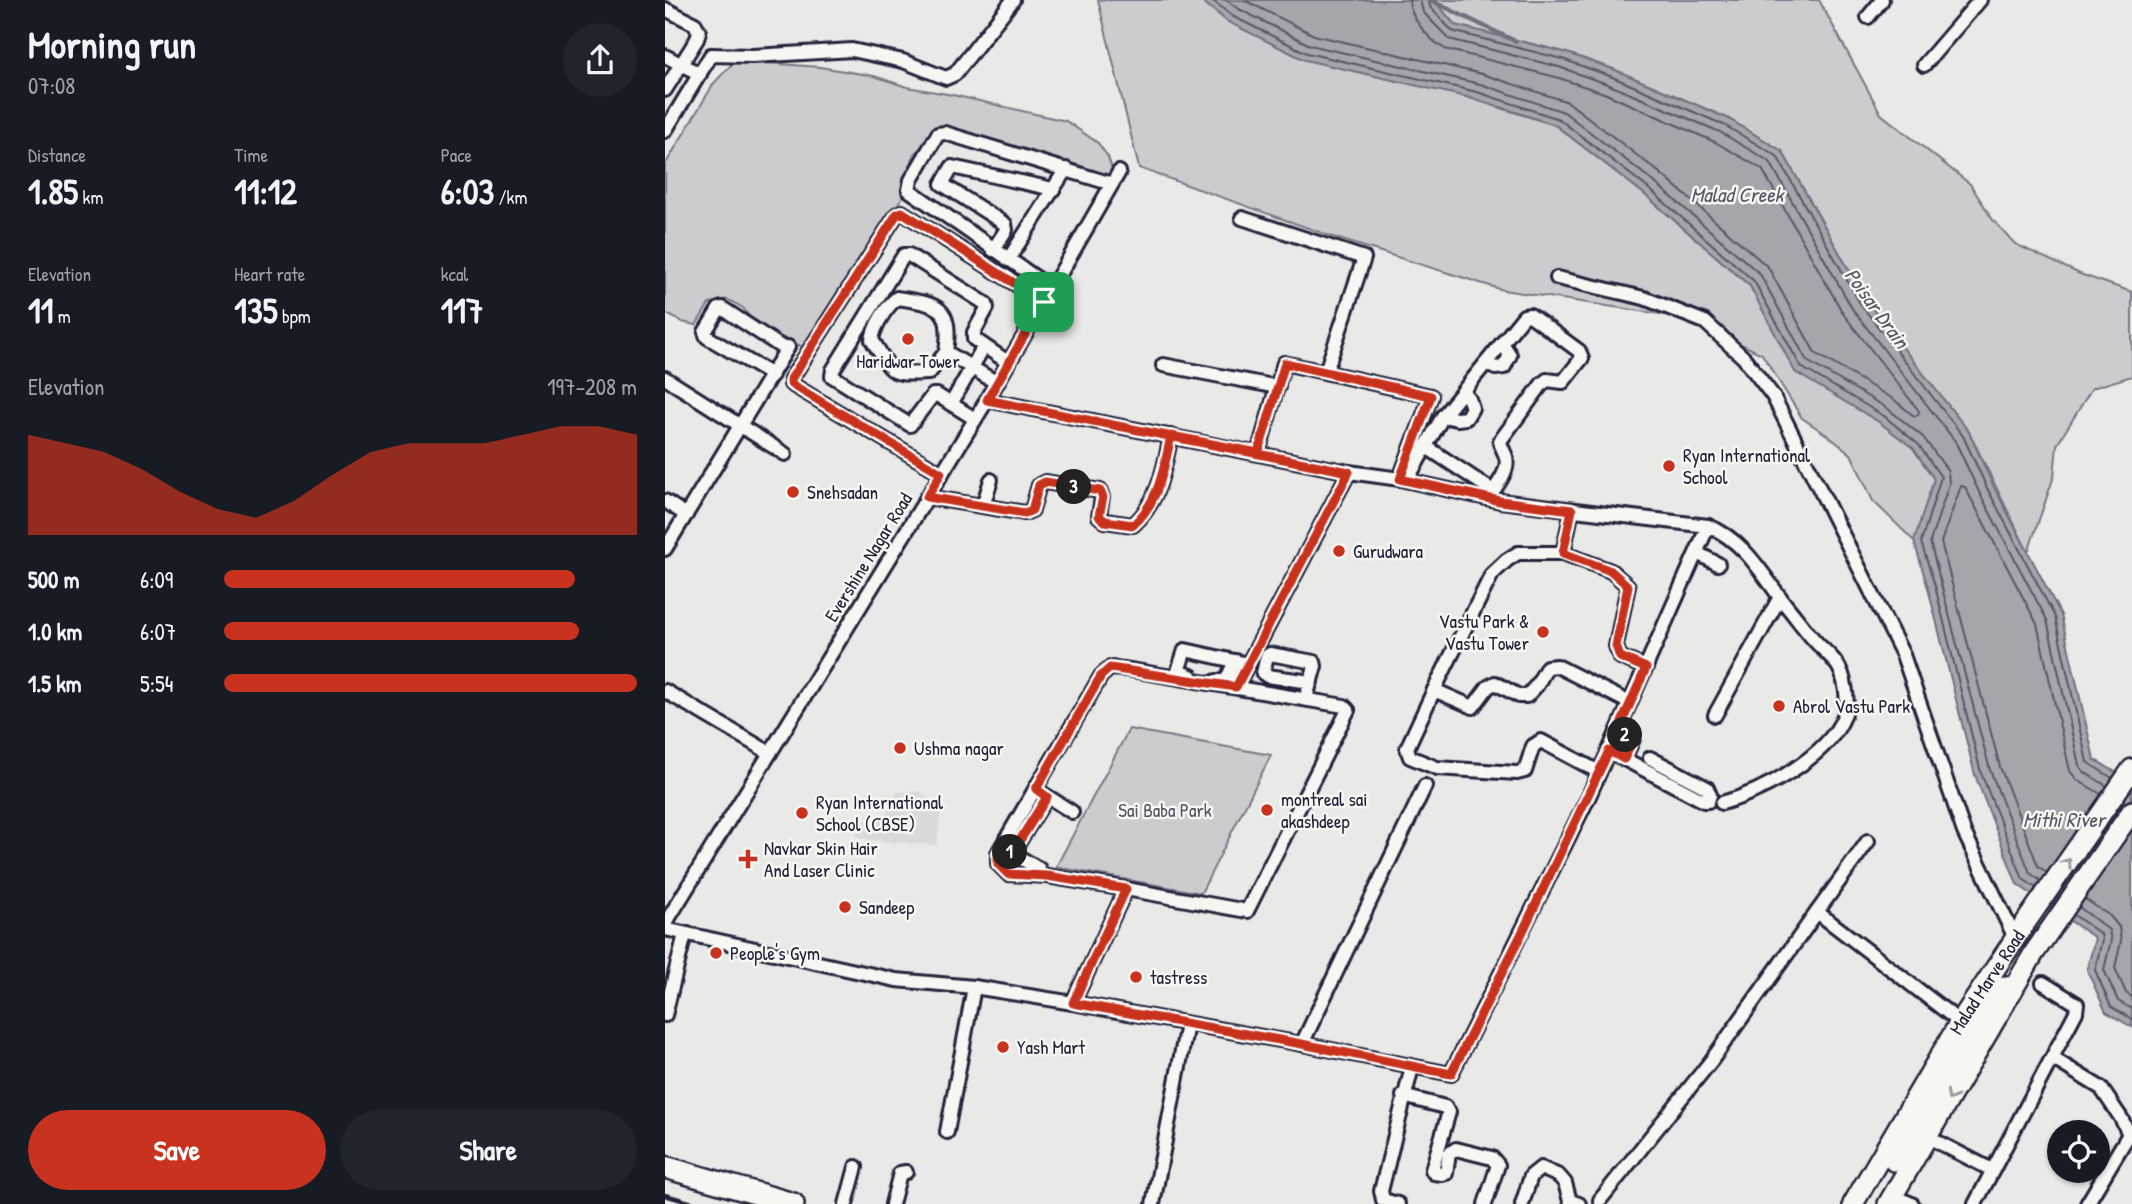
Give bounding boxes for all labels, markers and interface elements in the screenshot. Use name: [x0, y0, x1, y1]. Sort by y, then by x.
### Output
text: Morning run: [28, 18, 196, 70]
button: share: [563, 23, 637, 97]
text: 07:08: [28, 70, 75, 101]
text: Distance: [28, 142, 86, 168]
text: Time: [234, 142, 268, 168]
text: Pace: [441, 142, 472, 168]
text: 1.85: [28, 168, 78, 215]
text: 11:12: [234, 168, 297, 215]
text: 6:03: [441, 168, 494, 215]
water label: Malad Creek: [1691, 180, 1786, 209]
text: km: [78, 184, 103, 210]
text: /km: [494, 184, 527, 210]
text: Elevation: [28, 261, 91, 287]
text: Heart rate: [234, 261, 305, 287]
text: kcal: [441, 261, 468, 287]
water label: Poisar Drain: [1838, 262, 1917, 355]
pin: [1014, 272, 1074, 332]
icon: arrive: [1025, 283, 1063, 321]
text: 11: [28, 287, 53, 334]
text: 135: [234, 287, 278, 334]
text: 117: [441, 287, 483, 334]
text: m: [53, 303, 71, 329]
text: bpm: [278, 303, 311, 329]
marker: Haridwar Tower: [900, 331, 916, 347]
place label: Haridwar Tower: [856, 348, 960, 374]
text: Elevation: [28, 371, 104, 402]
text: 197–208 m: [547, 371, 637, 402]
place label: Ryan International School: [1683, 442, 1811, 490]
marker: Ryan International School: [1661, 458, 1677, 474]
pin: 3: [1057, 470, 1091, 504]
text: 3: [1069, 473, 1078, 499]
place label: Snehsadan: [807, 479, 878, 505]
marker: Snehsadan: [785, 484, 801, 500]
street label: Evershine Nagar Road: [818, 487, 918, 626]
place label: Gurudwara: [1353, 538, 1424, 564]
marker: Gurudwara: [1331, 543, 1347, 559]
text: 500 m: [28, 564, 79, 595]
text: 6:09: [140, 564, 173, 595]
place label: Vastu Park & Vastu Tower: [1439, 608, 1530, 656]
text: 1.0 km: [28, 616, 82, 647]
text: 6:07: [140, 616, 176, 647]
marker: Vastu Park & Vastu Tower: [1535, 624, 1551, 640]
text: 1.5 km: [28, 668, 81, 699]
text: 5:54: [140, 668, 173, 699]
place label: Abrol Vastu Park: [1793, 693, 1910, 719]
marker: Abrol Vastu Park: [1771, 698, 1787, 714]
pin: 2: [1607, 718, 1643, 752]
text: 2: [1620, 721, 1629, 747]
place label: Ushma nagar: [914, 735, 1004, 761]
marker: Ushma nagar: [892, 740, 908, 756]
place label: montreal sai akashdeep: [1281, 786, 1367, 834]
place label: Ryan International School (CBSE): [816, 789, 944, 837]
park label: Sai Baba Park: [1118, 797, 1212, 823]
marker: montreal sai akashdeep: [1259, 802, 1275, 818]
marker: Ryan International School (CBSE): [794, 805, 810, 821]
water label: Mithi River: [2023, 805, 2108, 834]
pin: 1: [993, 834, 1027, 870]
place label: Navkar Skin Hair And Laser Clinic: [764, 835, 879, 883]
text: 1: [1006, 838, 1013, 864]
marker: Navkar Skin Hair And Laser Clinic: [738, 849, 758, 869]
one-way arrow: [2059, 858, 2071, 871]
place label: Sandeep: [859, 894, 914, 920]
marker: Sandeep: [837, 899, 853, 915]
street label: Malad Marve Road: [1943, 924, 2031, 1039]
place label: People's Gym: [730, 940, 820, 966]
marker: People's Gym: [708, 945, 724, 961]
place label: tastress: [1150, 964, 1207, 990]
marker: tastress: [1128, 969, 1144, 985]
place label: Yash Mart: [1017, 1034, 1086, 1060]
marker: Yash Mart: [995, 1039, 1011, 1055]
one-way arrow: [1946, 1089, 1959, 1102]
button: Save: [28, 1110, 326, 1190]
button: Share: [340, 1110, 637, 1190]
map controls: [2047, 1120, 2110, 1183]
button: locate: [2047, 1120, 2110, 1183]

